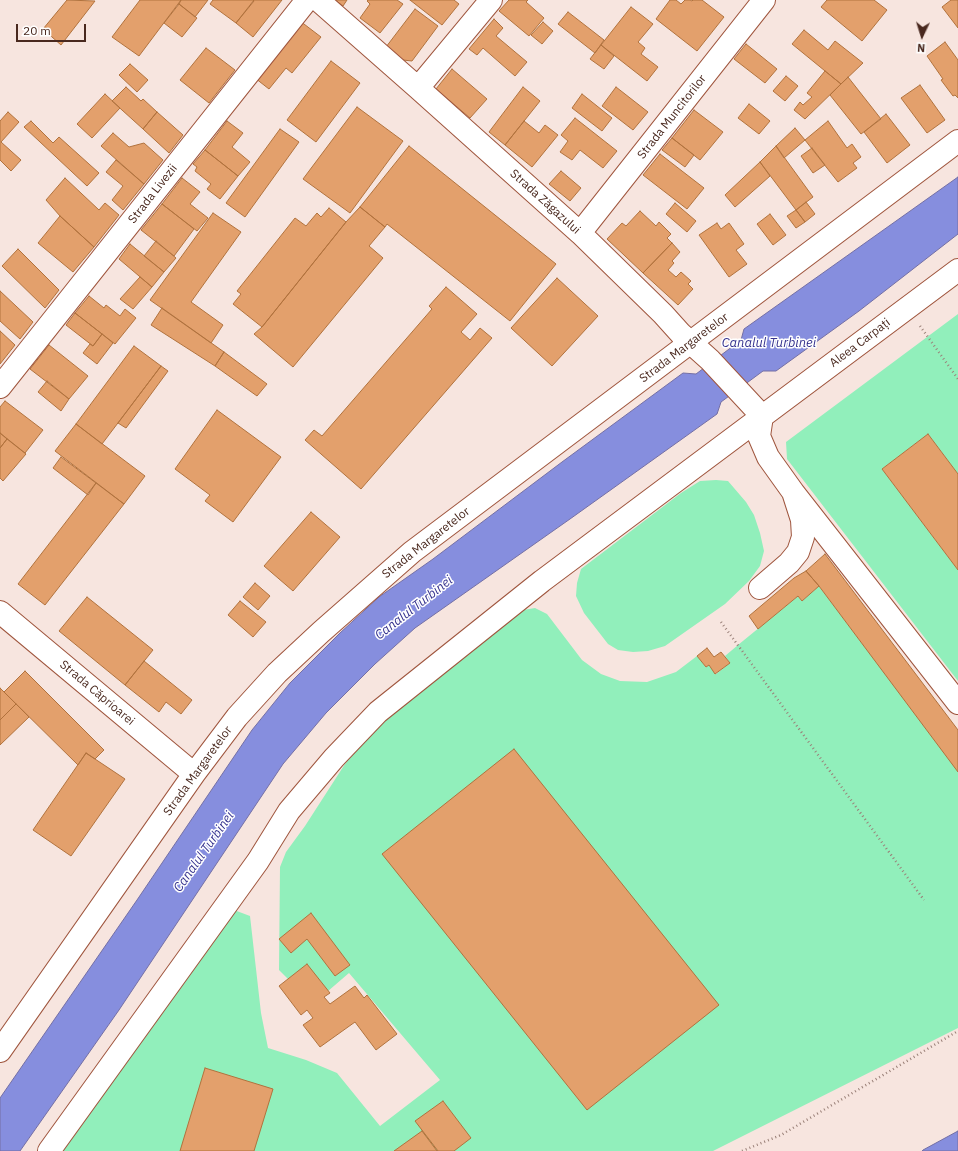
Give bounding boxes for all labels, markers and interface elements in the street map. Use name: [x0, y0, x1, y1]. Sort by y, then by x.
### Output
scale bar: [18, 16, 88, 42]
north arrow: [902, 16, 942, 56]
text: 20 m: [23, 23, 51, 38]
text: N: [917, 41, 926, 55]
street label: Strada Muncitorilor: [635, 72, 709, 162]
street label: Strada Livezii: [125, 162, 181, 226]
street label: Strada Zăgazului: [507, 167, 583, 237]
street label: Strada Margaretelor: [637, 310, 731, 386]
street label: Aleea Carpați: [827, 316, 893, 370]
water label: Canalul Turbinei: [722, 335, 816, 351]
street label: Strada Margaretelor: [379, 504, 473, 582]
water label: Canalul Turbinei: [372, 573, 456, 643]
street label: Strada Căprioarei: [57, 657, 137, 729]
street label: Strada Margaretelor: [161, 723, 235, 819]
water label: Canalul Turbinei: [171, 809, 237, 895]

